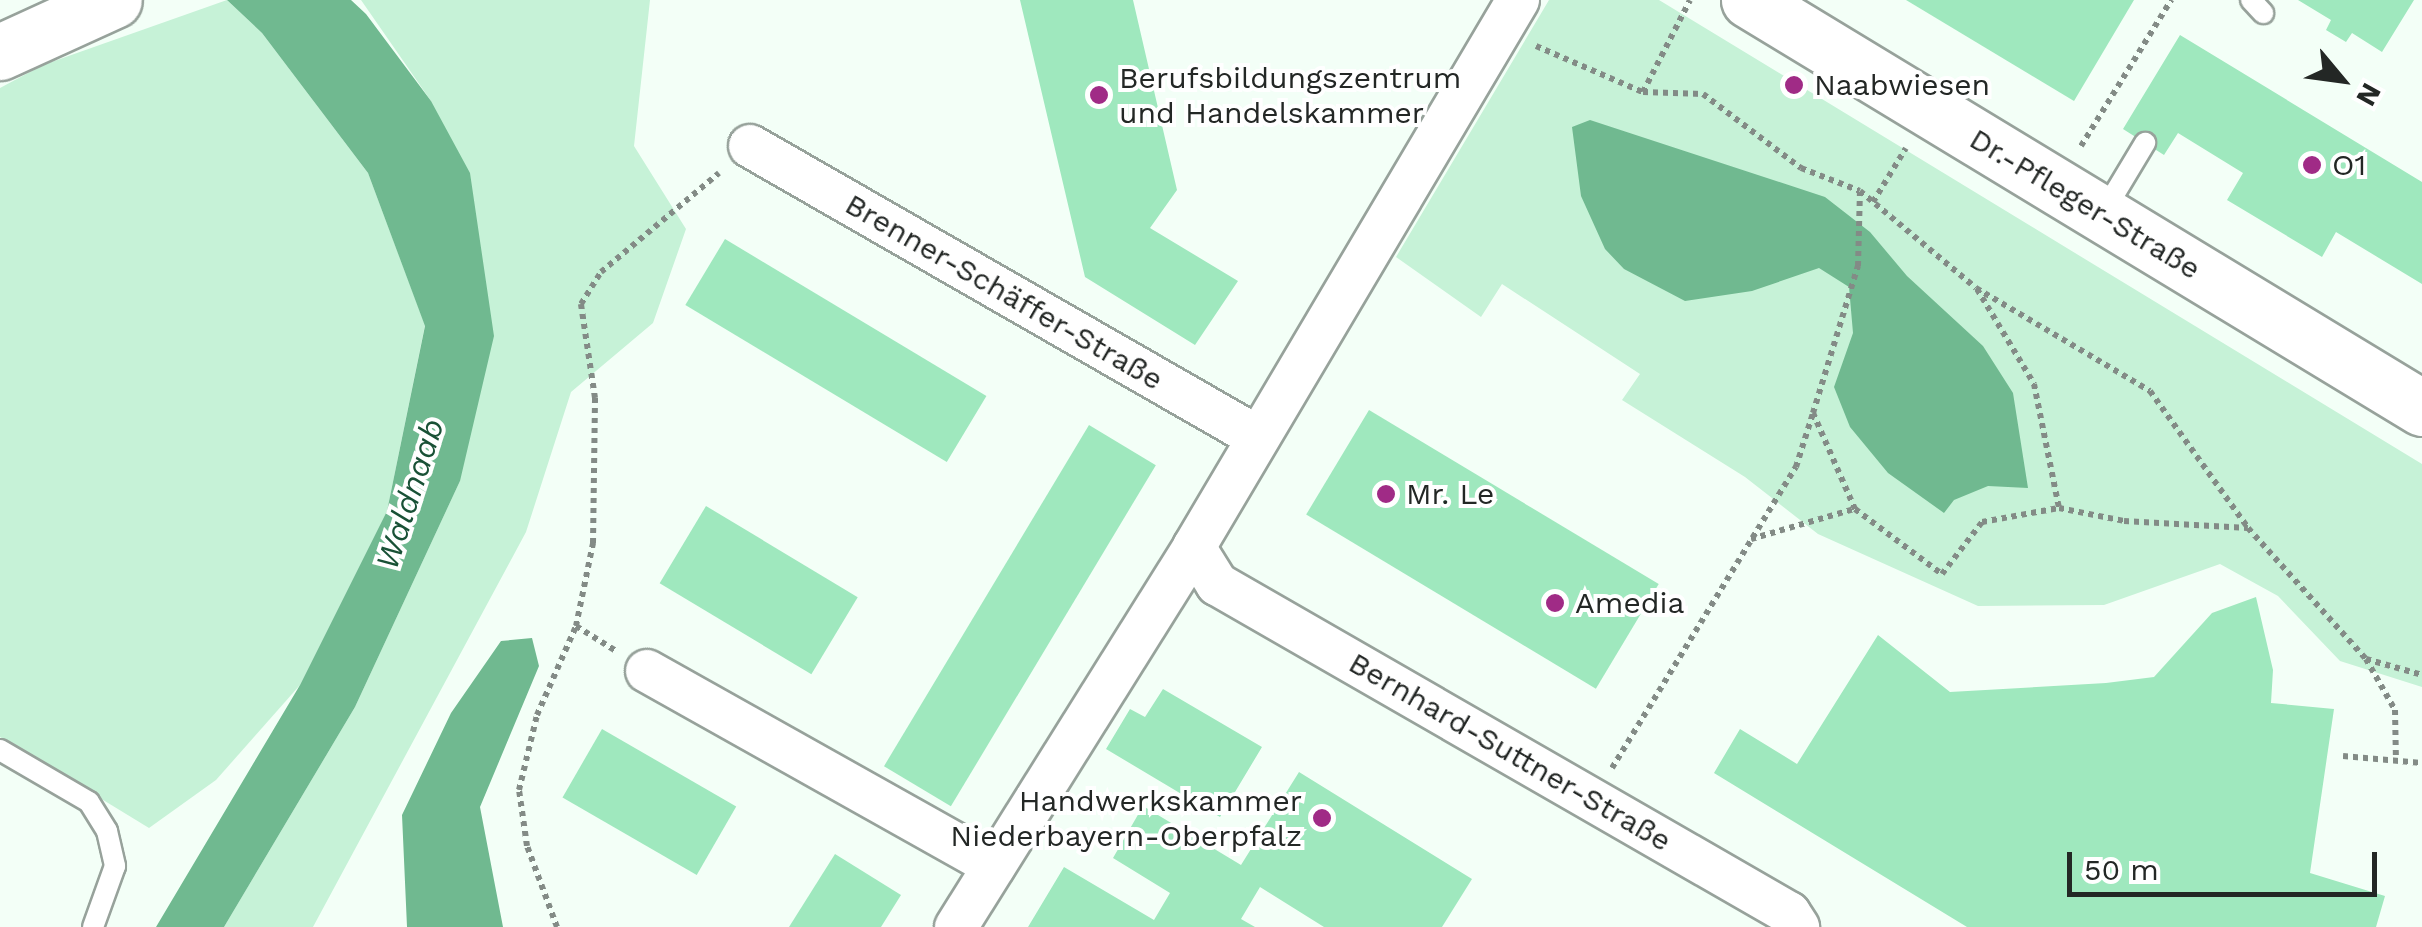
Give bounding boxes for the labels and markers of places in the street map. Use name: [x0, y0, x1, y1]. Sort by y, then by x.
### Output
place label: Berufsbildungszentrum und Handelskammer: [1119, 60, 1461, 130]
place label: Naabwiesen: [1814, 67, 1990, 103]
marker: Naabwiesen: [1783, 74, 1805, 96]
marker: Berufsbildungszentrum und Handelskammer: [1088, 84, 1110, 106]
place label: O1: [2332, 147, 2366, 183]
marker: O1: [2301, 154, 2323, 176]
place label: Mr. Le: [1406, 476, 1494, 512]
marker: Mr. Le: [1375, 483, 1397, 505]
place label: Amedia: [1575, 585, 1684, 621]
marker: Amedia: [1544, 592, 1566, 614]
place label: Handwerkskammer Niederbayern-Oberpfalz: [950, 783, 1302, 854]
marker: Handwerkskammer Niederbayern-Oberpfalz: [1311, 807, 1333, 829]

